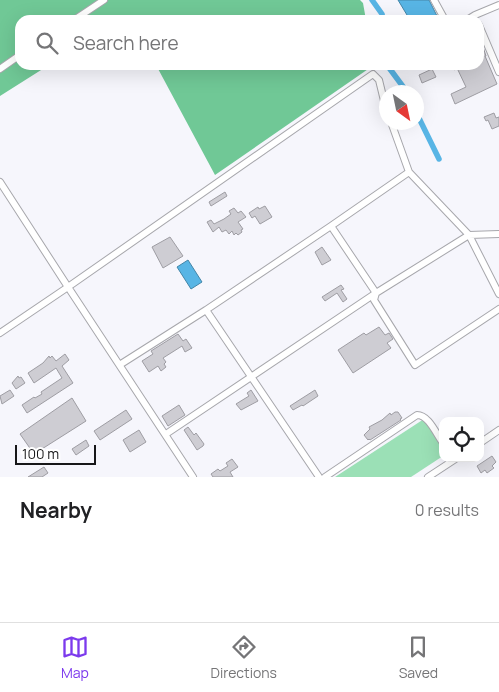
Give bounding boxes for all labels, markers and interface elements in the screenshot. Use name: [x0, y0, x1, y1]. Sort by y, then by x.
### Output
search box: [15, 15, 484, 70]
icon: search: [33, 29, 61, 57]
text: Search here: [73, 30, 179, 56]
north arrow: [379, 85, 424, 130]
map controls: [439, 417, 484, 462]
button: locate: [439, 417, 484, 462]
scale bar: [15, 442, 96, 465]
text: 100 m: [22, 444, 59, 463]
text: Nearby: [20, 496, 92, 524]
text: 0 results: [415, 499, 479, 521]
tab: Map: [61, 633, 89, 682]
tab: Directions: [211, 633, 277, 682]
tab: Saved: [399, 633, 438, 682]

